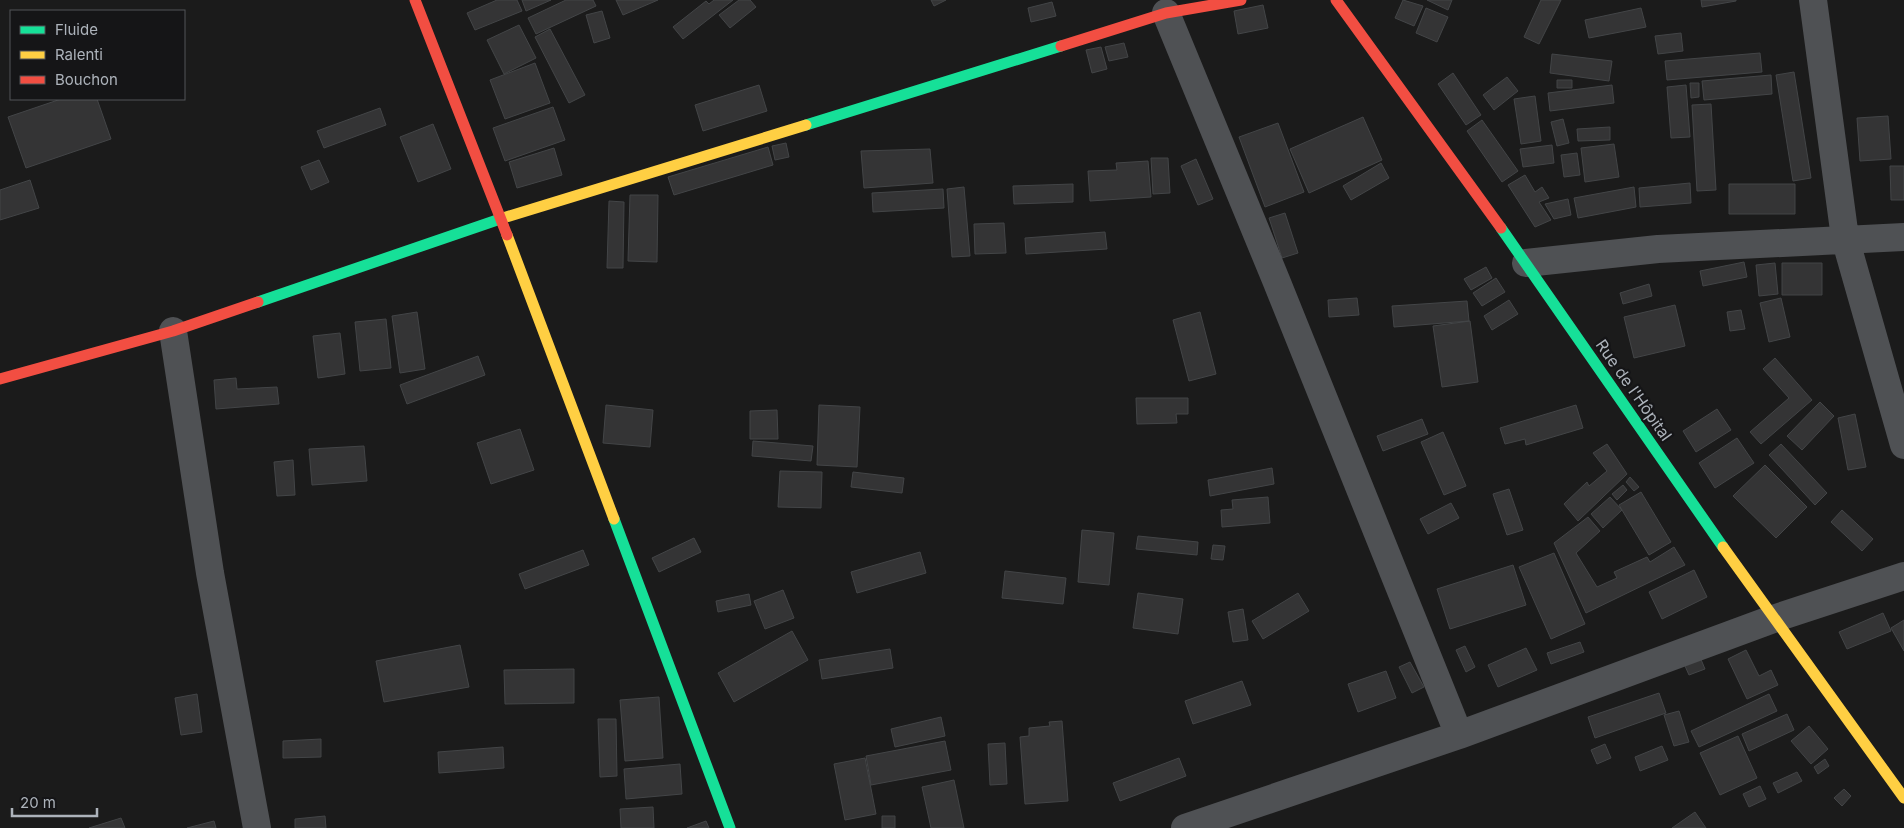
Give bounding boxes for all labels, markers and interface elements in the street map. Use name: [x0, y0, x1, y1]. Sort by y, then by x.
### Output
legend: [10, 10, 185, 100]
text: Fluide: [55, 20, 98, 39]
text: Ralenti: [55, 45, 103, 64]
text: Bouchon: [55, 70, 118, 89]
street label: Rue de l'Hôpital: [1592, 335, 1676, 445]
scale bar: [12, 786, 98, 818]
text: 20 m: [20, 793, 56, 812]

